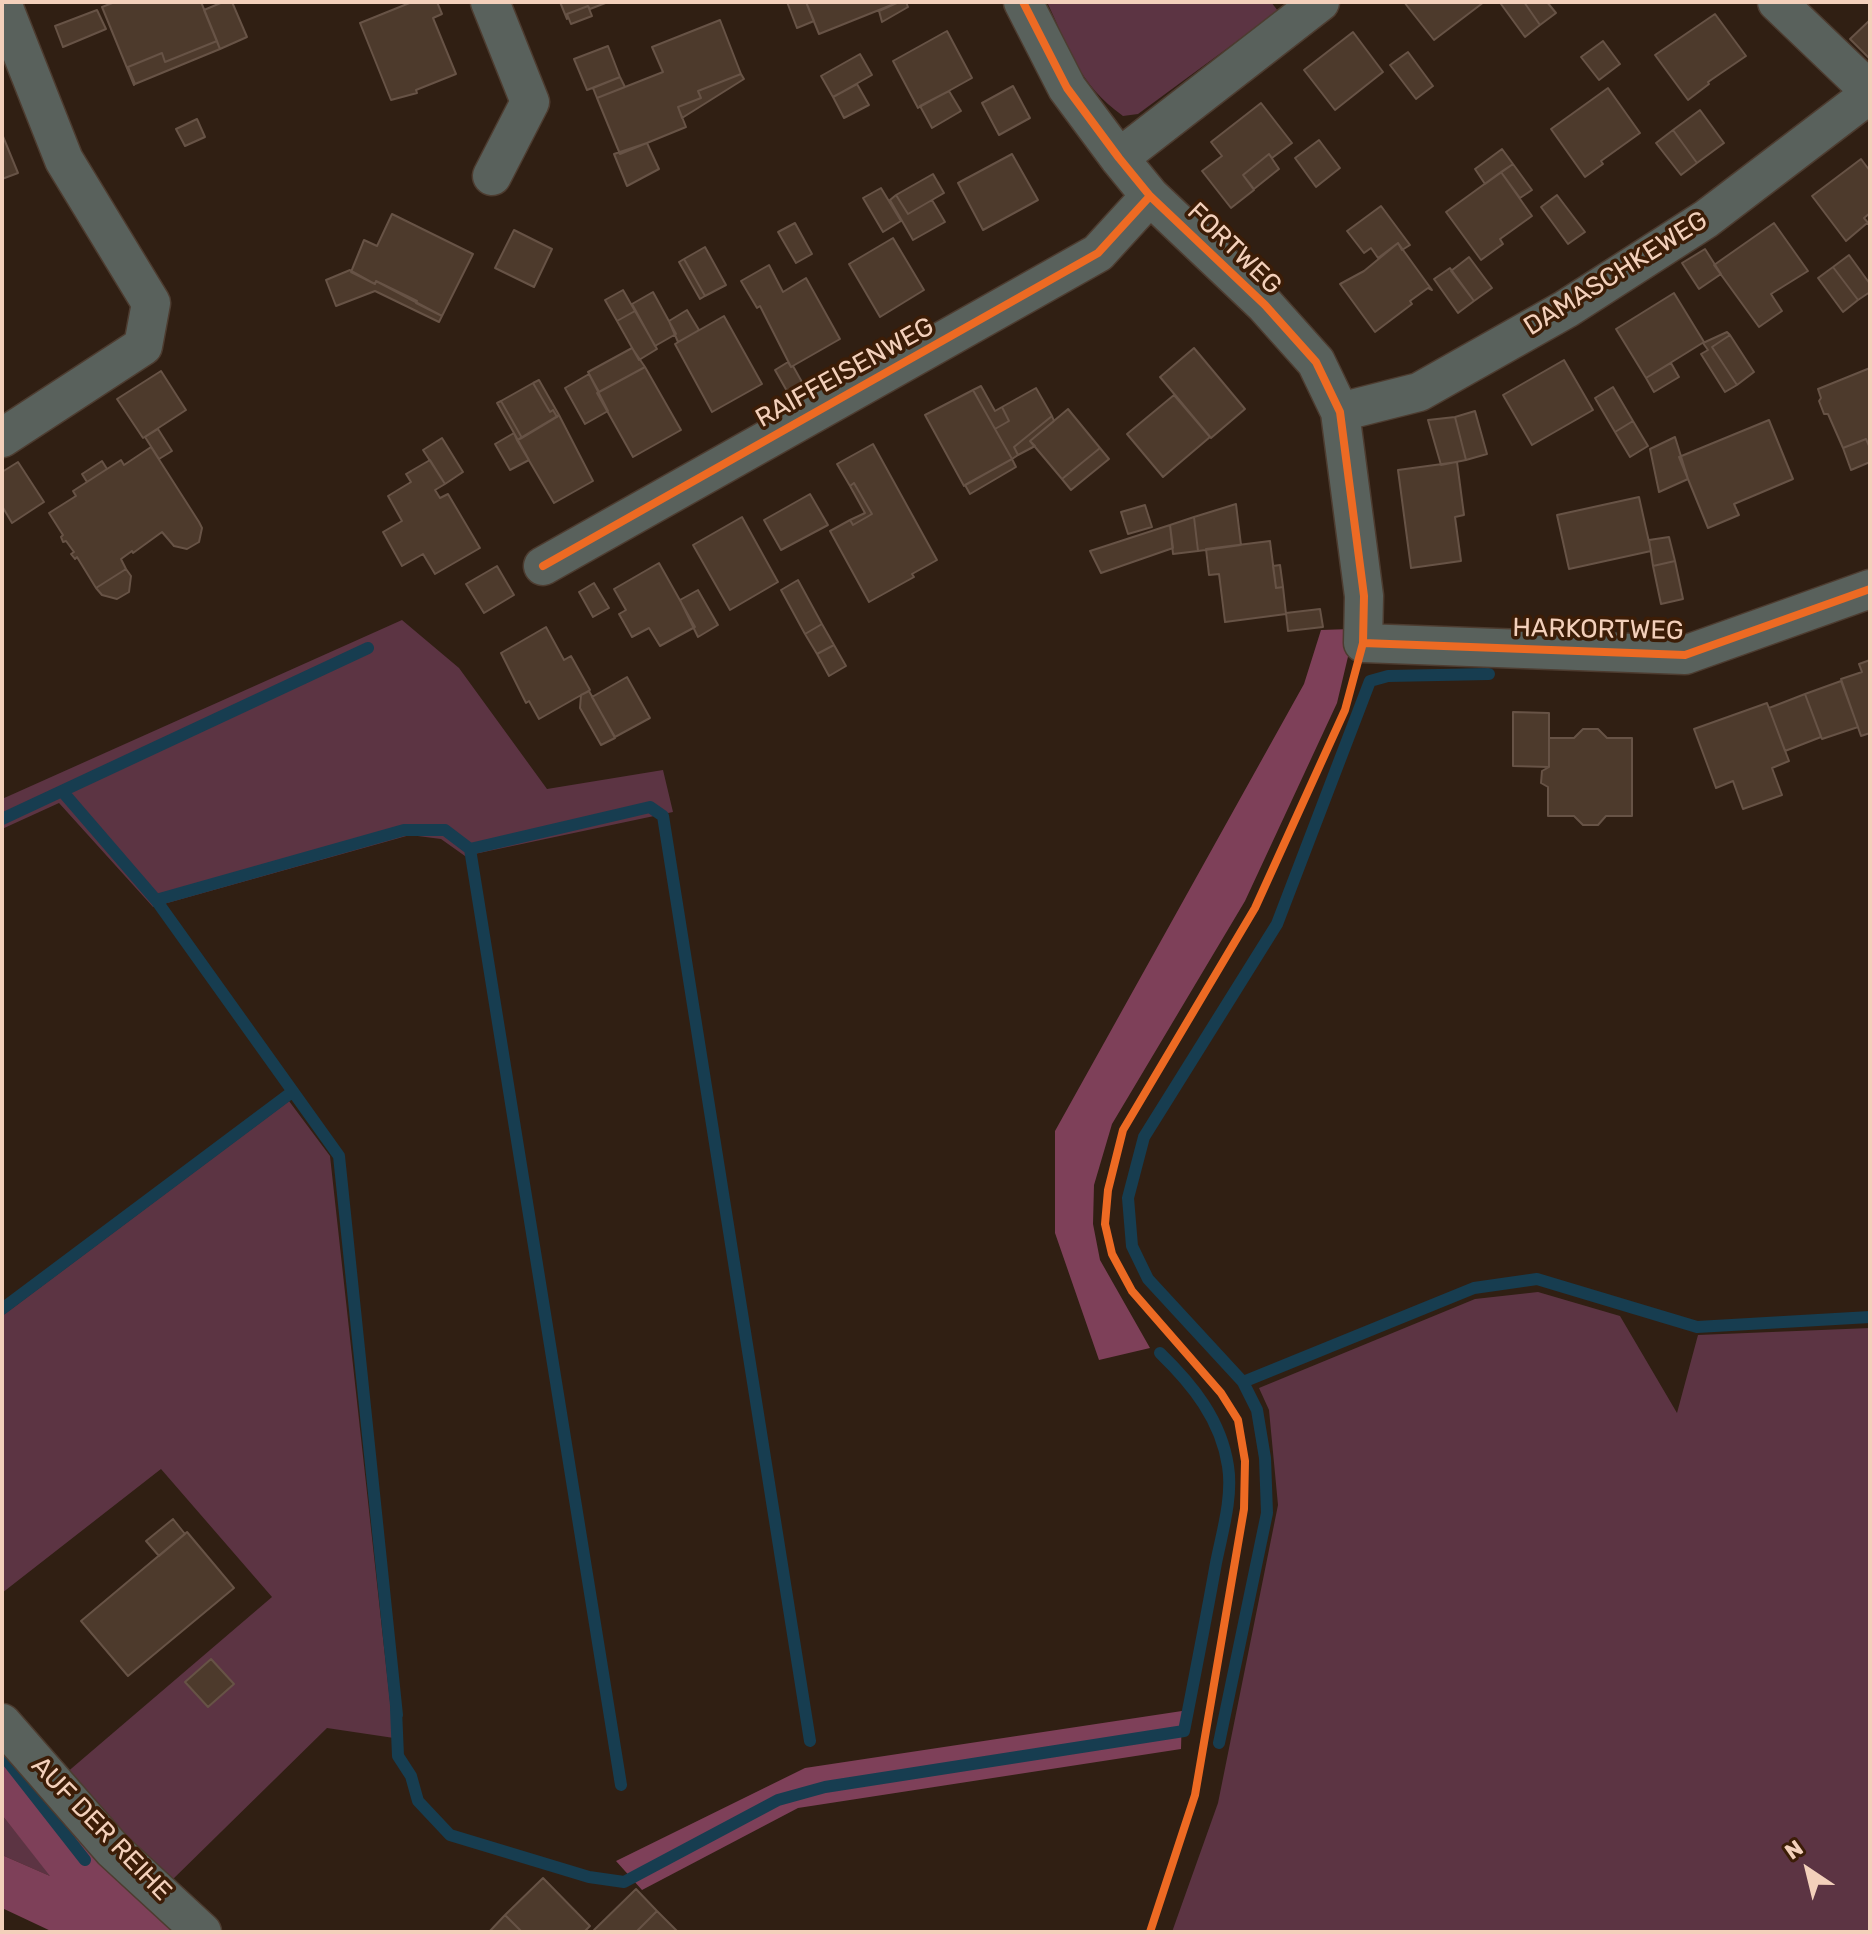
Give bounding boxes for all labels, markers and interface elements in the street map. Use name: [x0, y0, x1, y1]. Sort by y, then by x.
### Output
street label: FORTWEG: [1180, 197, 1288, 301]
street label: DAMASCHKEWEG: [1519, 205, 1713, 343]
street label: RAIFFEISENWEG: [750, 311, 940, 435]
street label: HARKORTWEG: [1512, 613, 1684, 647]
street label: AUF DER REIHE: [24, 1750, 178, 1908]
north arrow: [1768, 1830, 1848, 1910]
text: N: [1780, 1834, 1808, 1866]

